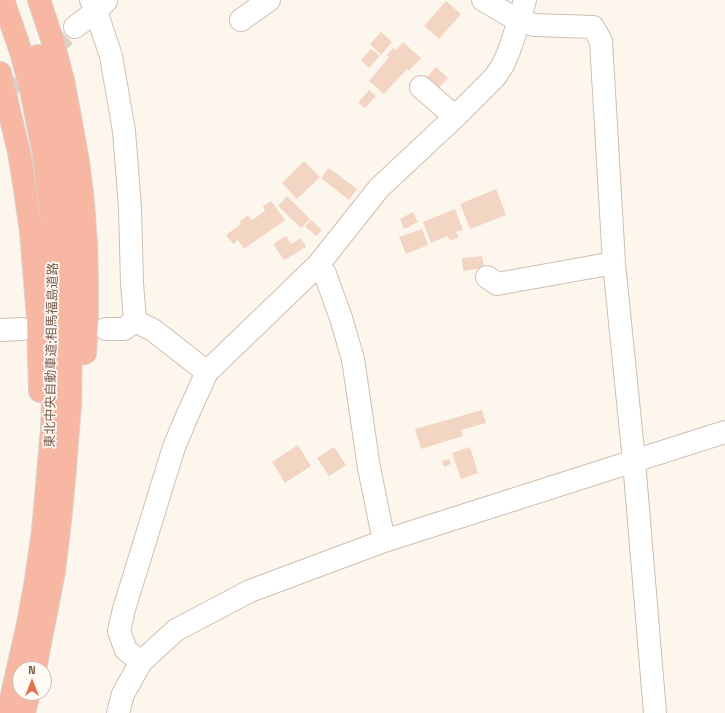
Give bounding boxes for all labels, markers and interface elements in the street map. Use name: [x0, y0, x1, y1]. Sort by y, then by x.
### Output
street label: 東北中央自動車道;相馬福島道路: [43, 262, 61, 448]
north arrow: [12, 661, 52, 701]
text: N: [28, 663, 36, 677]

